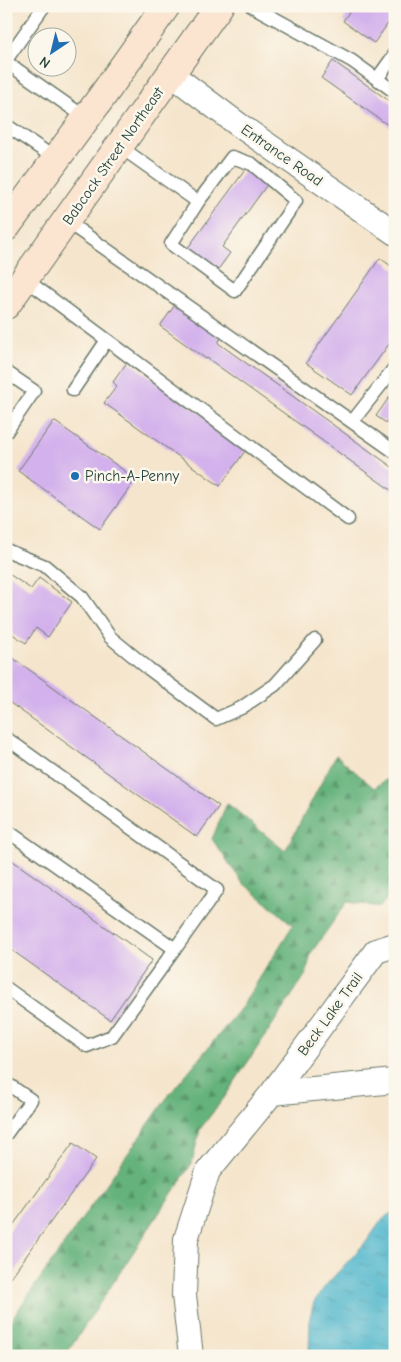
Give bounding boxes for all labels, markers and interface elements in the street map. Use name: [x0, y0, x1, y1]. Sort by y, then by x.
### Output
north arrow: [28, 28, 78, 78]
text: N: [36, 53, 53, 72]
street label: Babcock Street Northeast: [59, 83, 168, 228]
street label: Entrance Road: [238, 120, 326, 190]
place label: Pinch-A-Penny: [85, 467, 180, 485]
marker: Pinch-A-Penny: [69, 470, 81, 482]
street label: Beck Lake Trail: [294, 969, 366, 1059]

